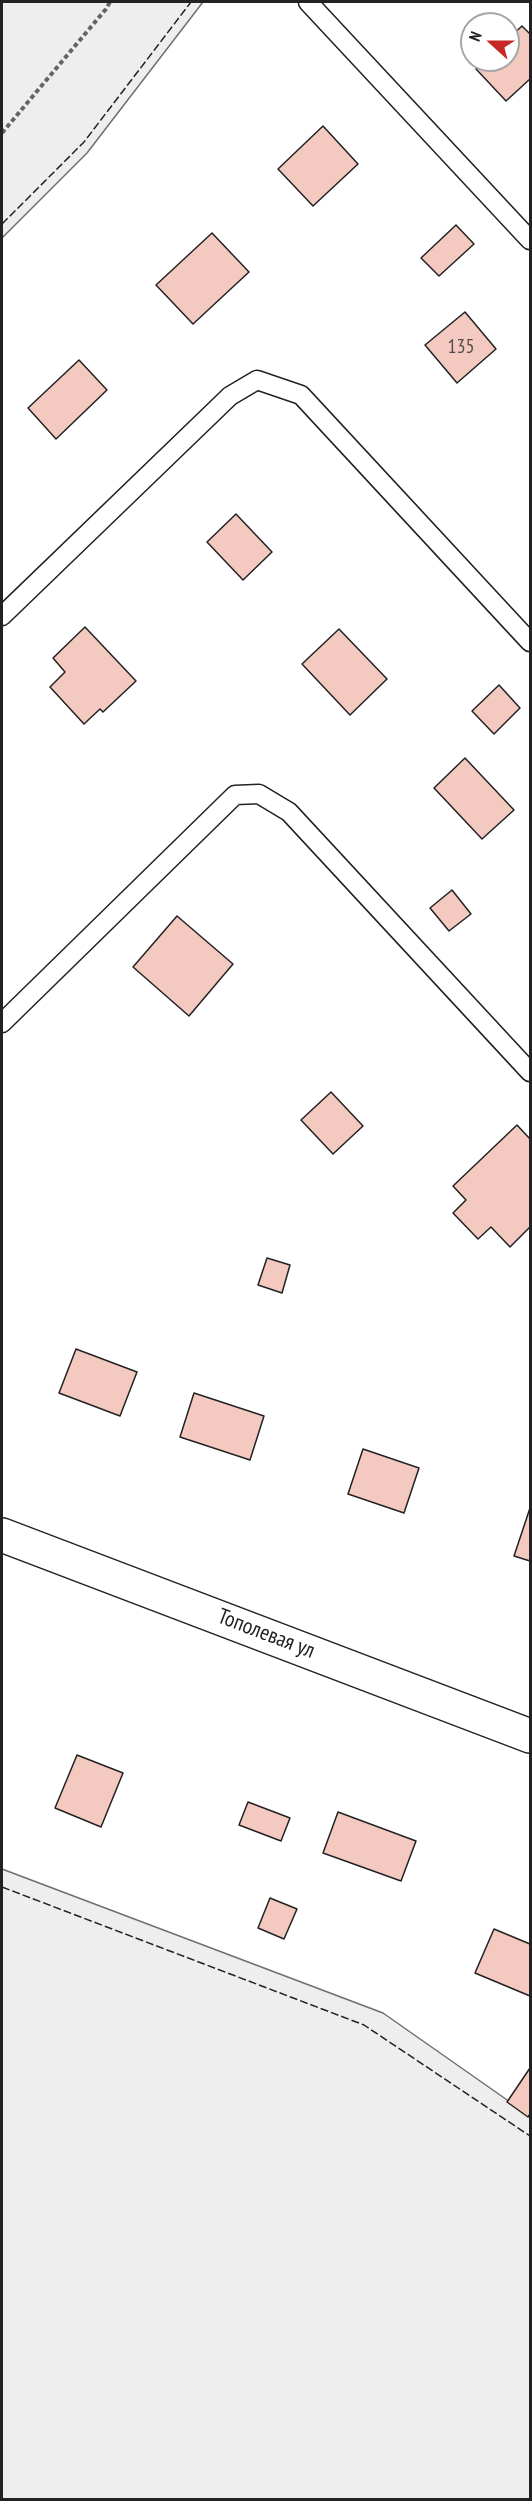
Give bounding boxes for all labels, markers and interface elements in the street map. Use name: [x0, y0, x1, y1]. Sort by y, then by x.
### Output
north arrow: [460, 12, 520, 72]
text: N: [464, 29, 486, 44]
house number: 135: [448, 335, 474, 359]
street label: Тополевая ул: [214, 1603, 318, 1665]

